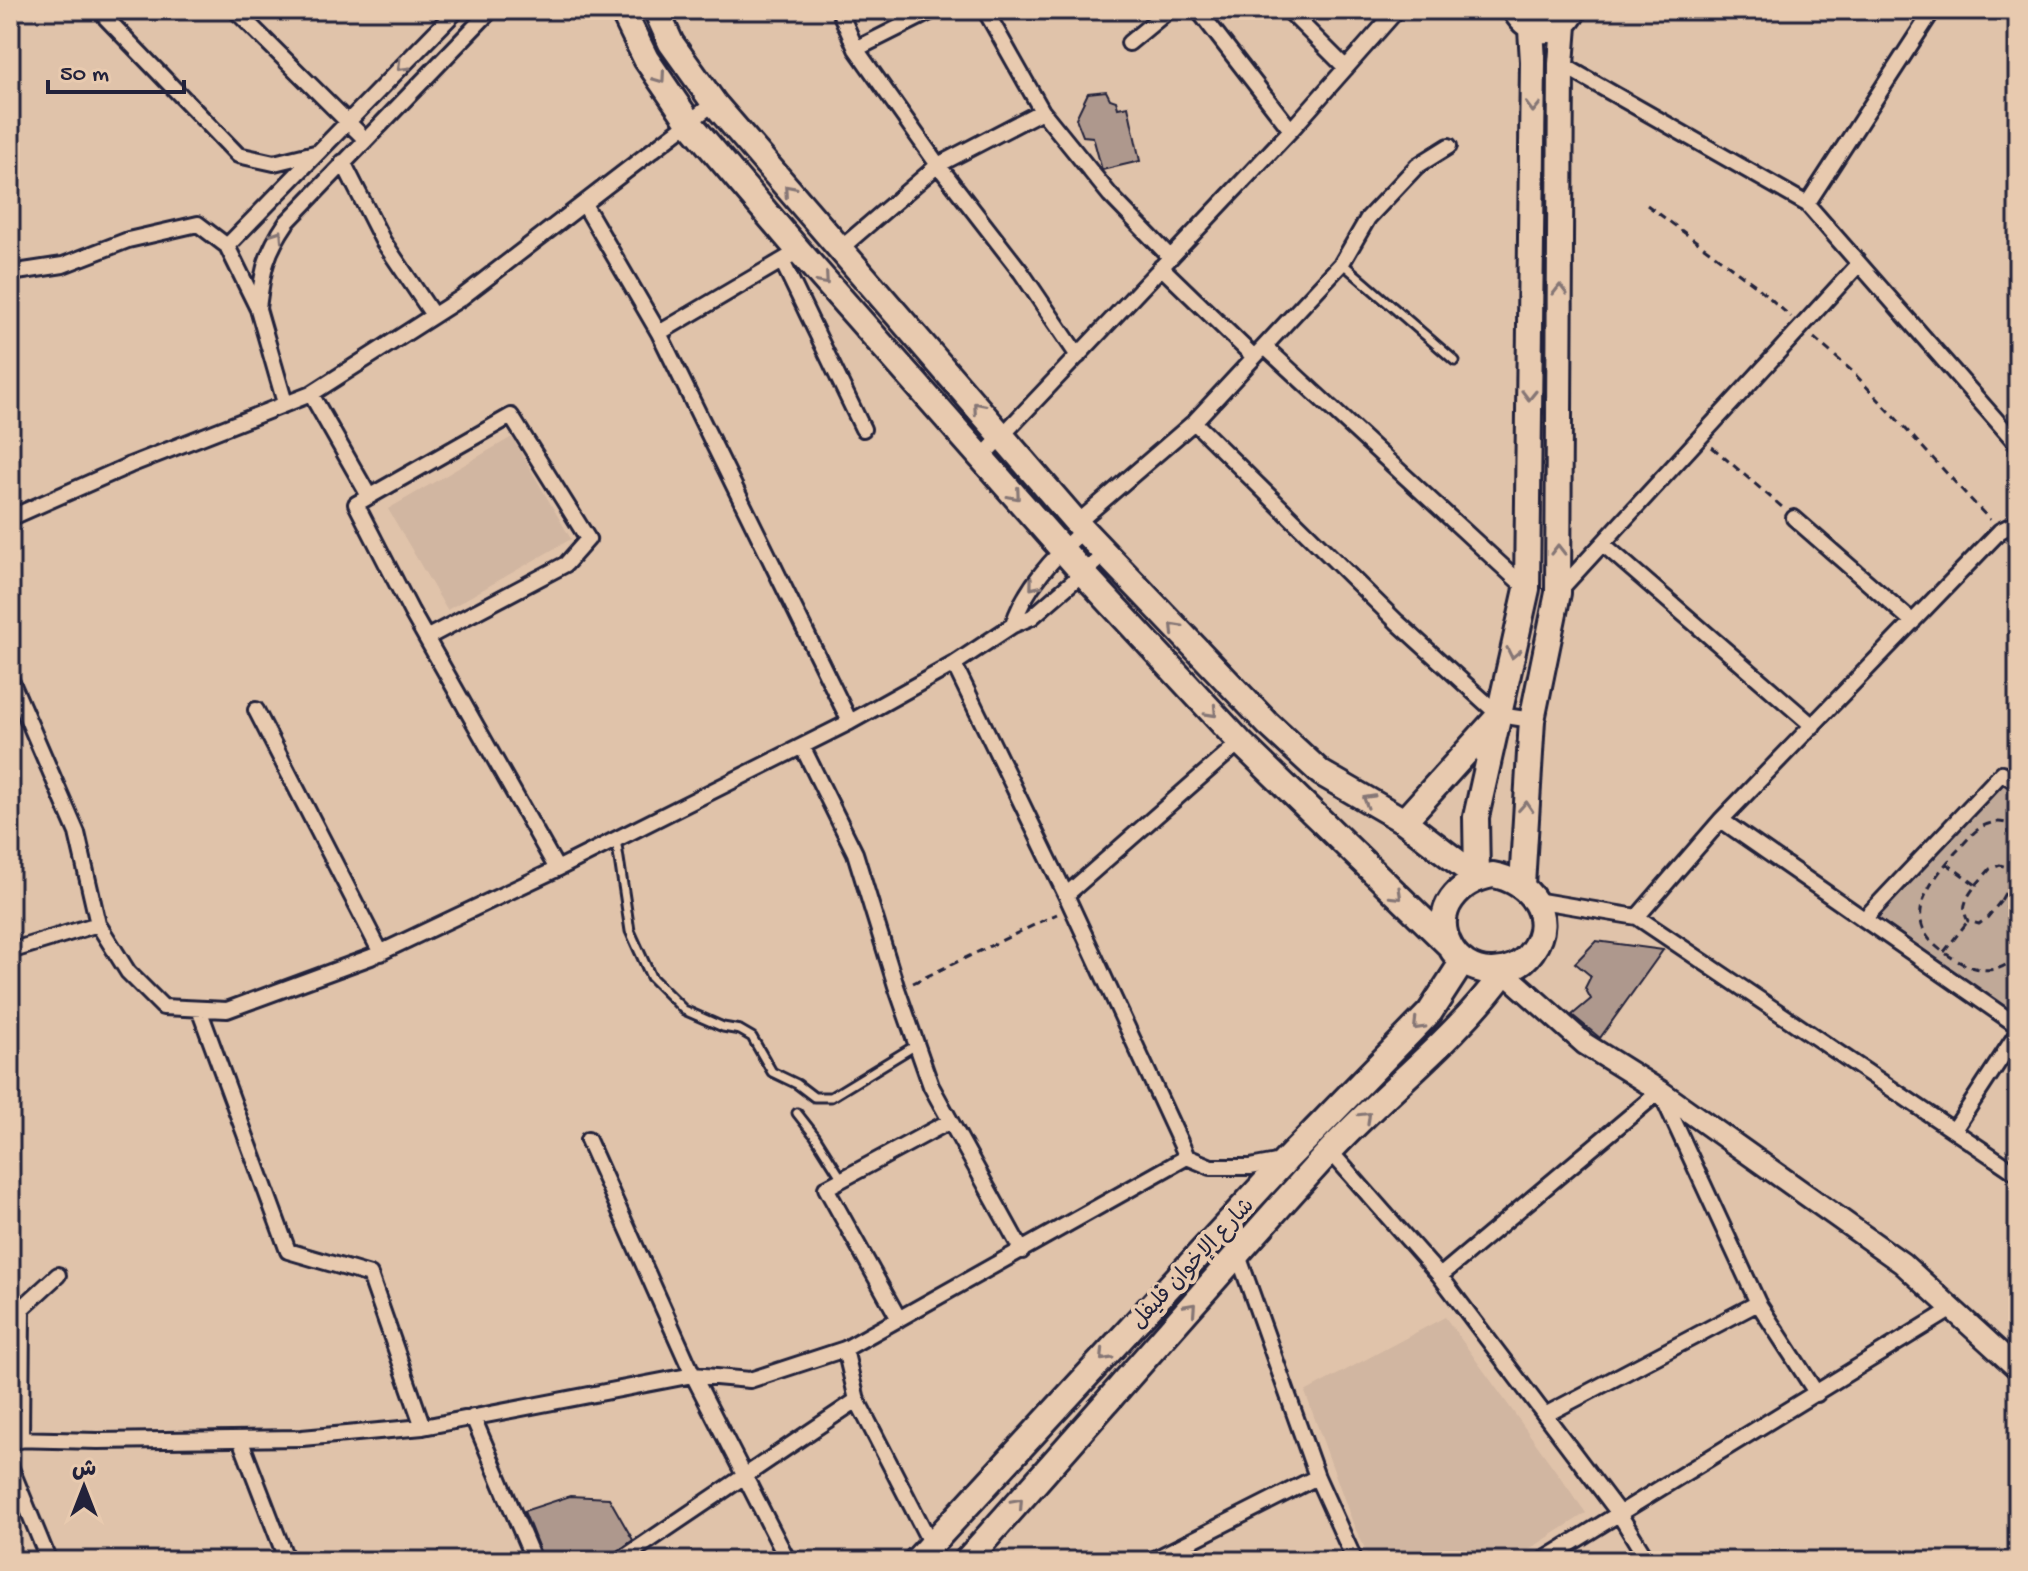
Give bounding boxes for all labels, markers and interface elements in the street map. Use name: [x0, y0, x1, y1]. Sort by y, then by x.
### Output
scale bar: [48, 44, 184, 94]
one-way arrow: [397, 57, 411, 71]
text: 50 m: [60, 61, 109, 90]
one-way arrow: [650, 70, 665, 84]
one-way arrow: [1524, 101, 1542, 114]
one-way arrow: [784, 185, 799, 199]
one-way arrow: [268, 229, 283, 243]
one-way arrow: [814, 270, 829, 285]
one-way arrow: [1551, 283, 1569, 296]
one-way arrow: [1520, 389, 1538, 402]
one-way arrow: [973, 402, 988, 417]
one-way arrow: [1005, 486, 1019, 501]
one-way arrow: [1549, 543, 1567, 556]
one-way arrow: [1029, 576, 1044, 590]
one-way arrow: [1170, 623, 1185, 637]
one-way arrow: [1505, 646, 1522, 659]
one-way arrow: [1202, 703, 1217, 717]
one-way arrow: [1362, 794, 1377, 810]
one-way arrow: [1517, 800, 1534, 813]
one-way arrow: [1388, 885, 1402, 900]
one-way arrow: [1412, 1016, 1427, 1030]
one-way arrow: [1357, 1111, 1371, 1126]
street label: شارع الإخوان فليفل: [1127, 1194, 1261, 1336]
one-way arrow: [1181, 1303, 1195, 1318]
one-way arrow: [1099, 1347, 1114, 1361]
north arrow: [44, 1447, 124, 1527]
text: ش: [72, 1458, 96, 1484]
one-way arrow: [1008, 1497, 1023, 1512]

